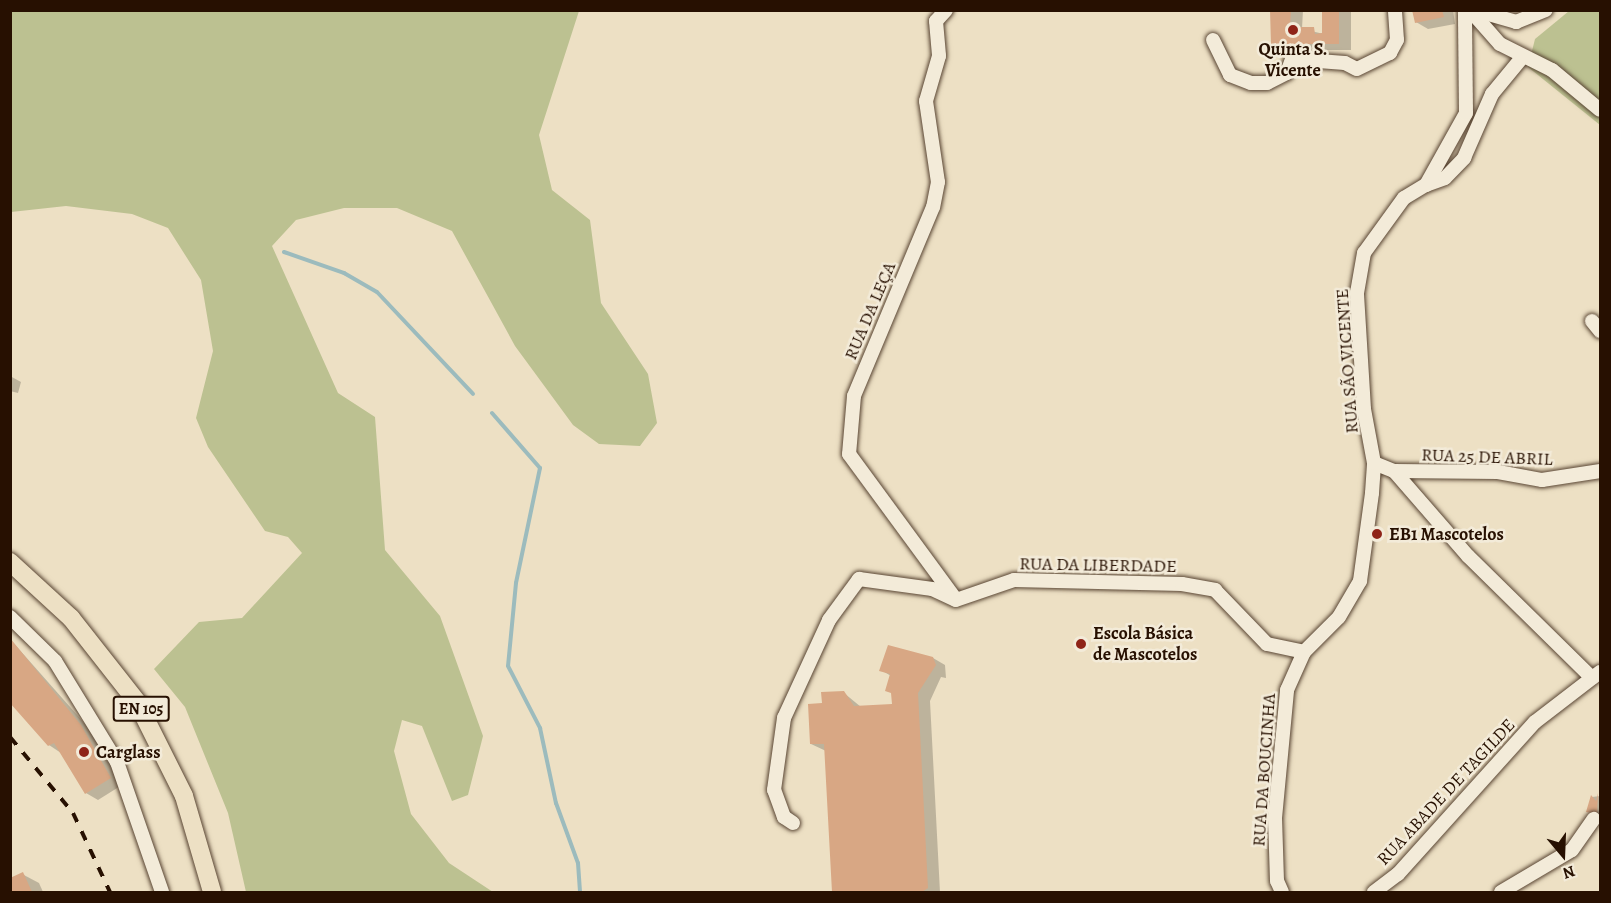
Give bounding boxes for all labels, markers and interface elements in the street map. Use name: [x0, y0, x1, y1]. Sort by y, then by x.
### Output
marker: Quinta S. Vicente: [1286, 23, 1300, 37]
place label: Quinta S. Vicente: [1258, 39, 1328, 82]
street label: RUA DA LEÇA: [840, 259, 900, 363]
street label: RUA SÃO VICENTE: [1331, 288, 1363, 434]
street label: RUA 25 DE ABRIL: [1421, 444, 1553, 470]
place label: EB1 Mascotelos: [1389, 523, 1504, 545]
marker: EB1 Mascotelos: [1370, 527, 1384, 541]
street label: RUA DA LIBERDADE: [1019, 553, 1177, 577]
place label: Escola Básica de Mascotelos: [1093, 623, 1197, 666]
marker: Escola Básica de Mascotelos: [1074, 637, 1088, 651]
street label: RUA DA BOUCINHA: [1248, 693, 1280, 847]
road number: EN 105: [112, 696, 170, 722]
street label: RUA ABADE DE TAGILDE: [1372, 714, 1520, 870]
place label: Carglass: [96, 741, 160, 763]
marker: Carglass: [77, 745, 91, 759]
north arrow: [1533, 825, 1593, 885]
text: N: [1560, 860, 1578, 884]

